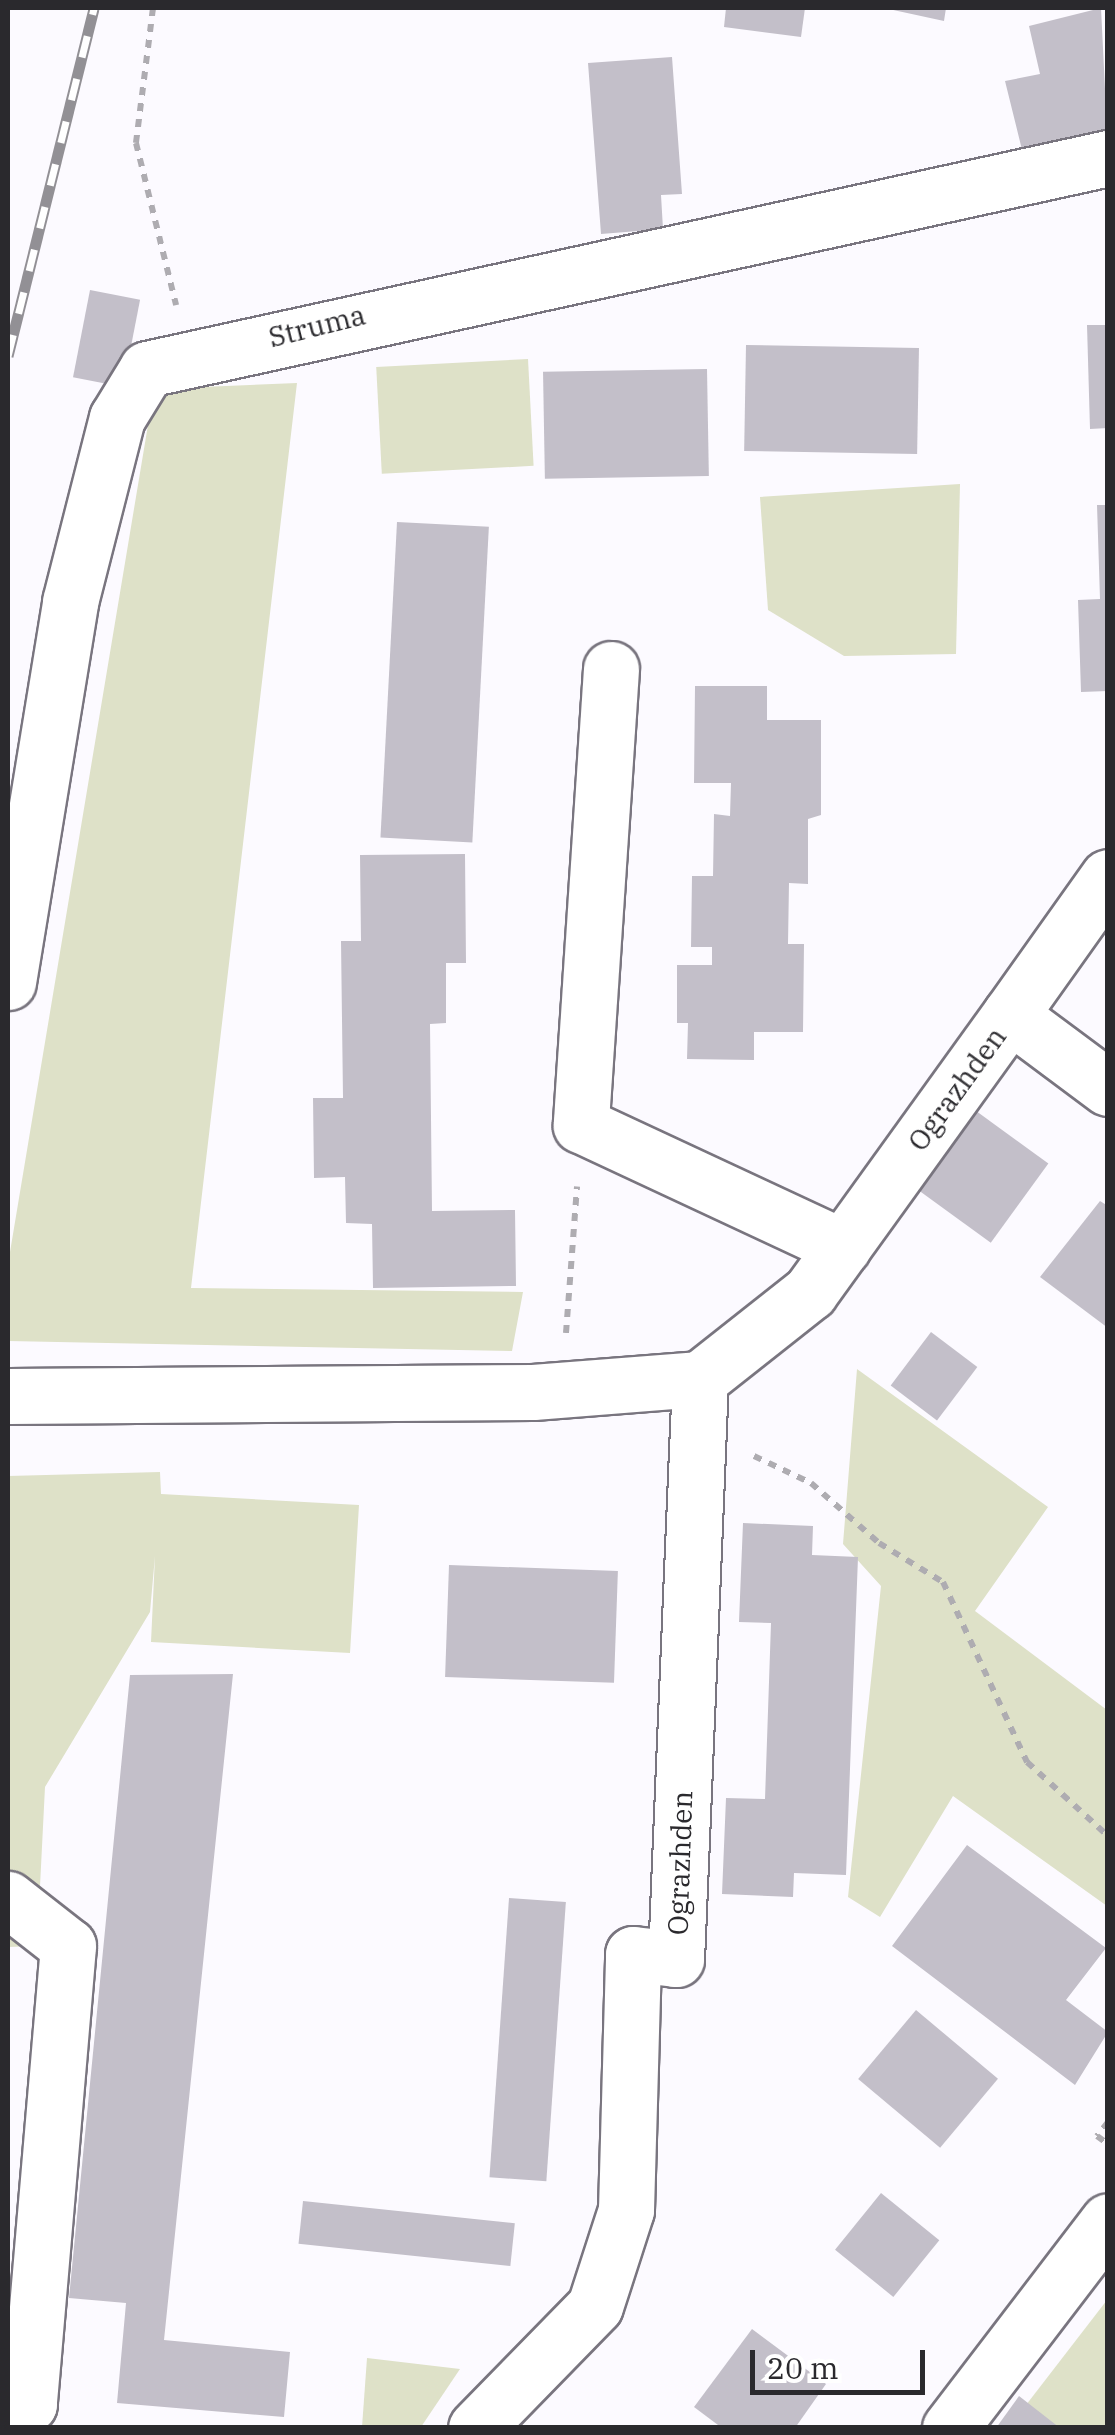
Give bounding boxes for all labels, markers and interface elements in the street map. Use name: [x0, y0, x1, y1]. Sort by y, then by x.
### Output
street label: Struma: [265, 298, 369, 354]
street label: Ograzhden: [901, 1021, 1013, 1157]
street label: Ograzhden: [661, 1790, 699, 1936]
scale bar: [755, 2330, 930, 2392]
text: 20 m: [767, 2348, 839, 2387]

